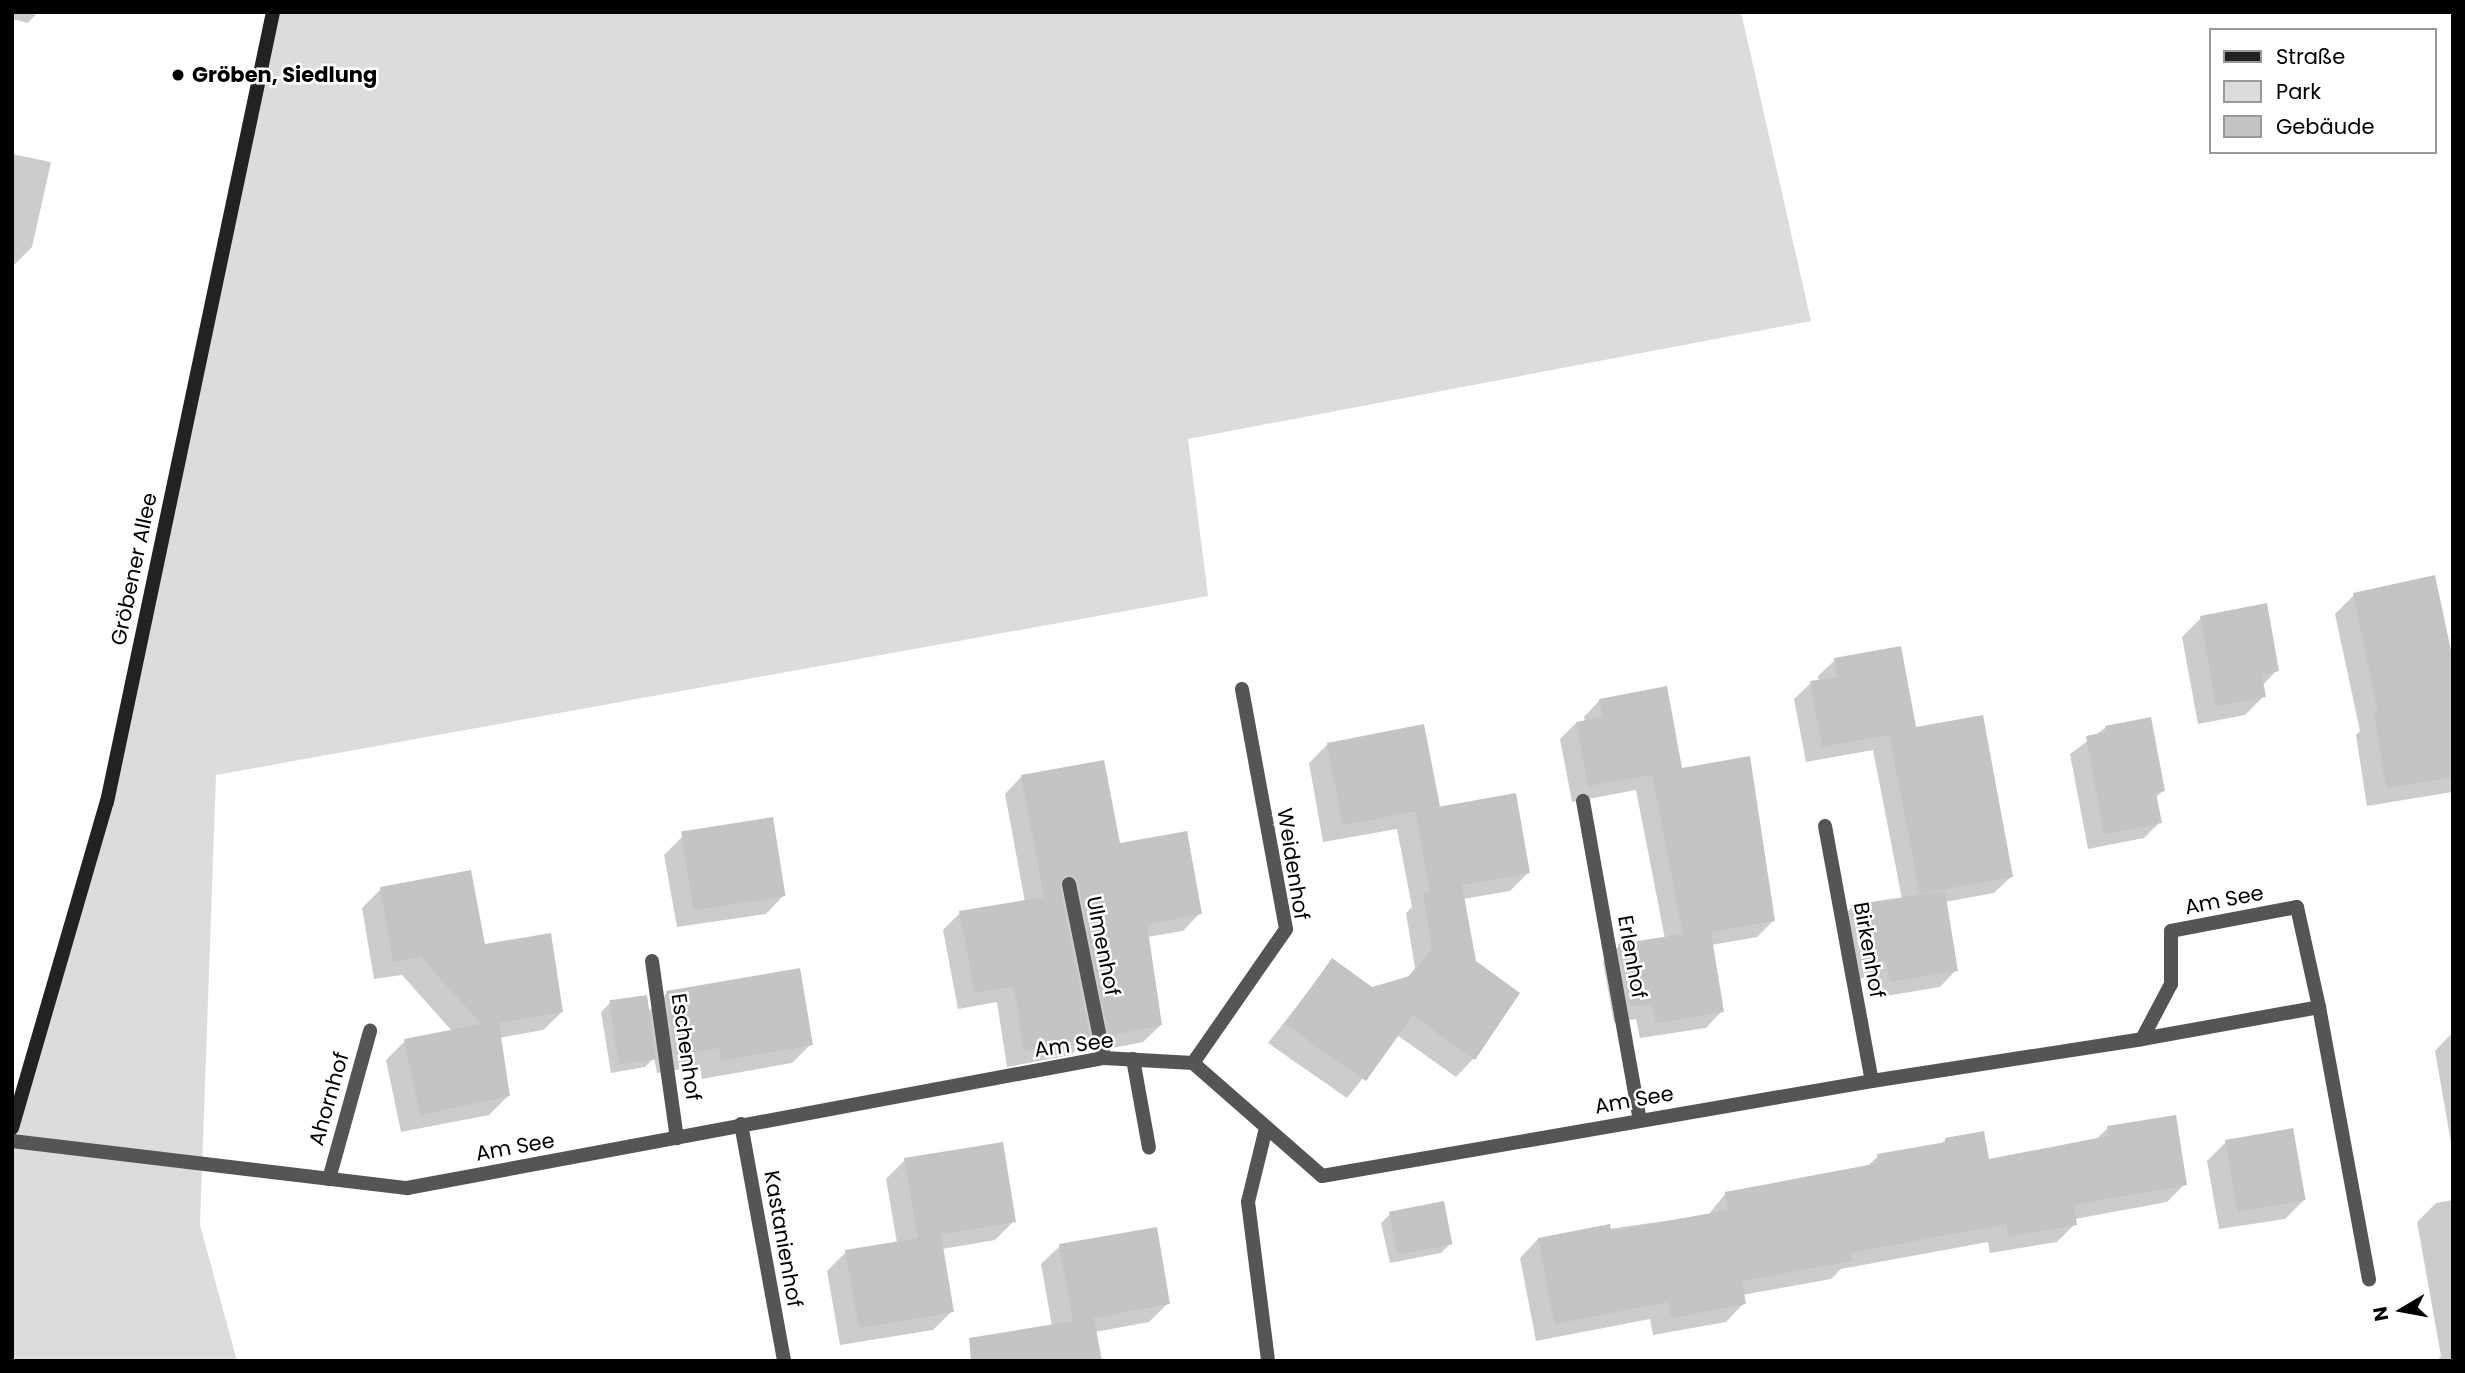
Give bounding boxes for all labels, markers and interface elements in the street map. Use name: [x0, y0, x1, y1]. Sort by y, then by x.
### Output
legend: [2210, 28, 2437, 154]
text: Straße: [2276, 42, 2345, 71]
place label: Gröben, Siedlung: [192, 62, 377, 88]
marker: Gröben, Siedlung: [170, 67, 186, 83]
text: Park: [2276, 77, 2321, 106]
text: Gebäude: [2276, 112, 2374, 141]
street label: Gröbener Allee: [106, 490, 162, 648]
street label: Weidenhof: [1272, 806, 1314, 922]
street label: Am See: [2182, 880, 2266, 920]
street label: Ulmenhof: [1081, 894, 1125, 998]
street label: Birkenhof: [1848, 900, 1890, 1000]
street label: Erlenhof: [1612, 913, 1652, 1001]
street label: Eschenhof: [666, 992, 706, 1102]
street label: Am See: [1033, 1028, 1115, 1062]
street label: Ahornhof: [304, 1049, 354, 1149]
street label: Am See: [1593, 1081, 1675, 1119]
street label: Am See: [474, 1128, 556, 1166]
street label: Kastanienhof: [759, 1169, 807, 1309]
north arrow: [2367, 1275, 2437, 1345]
text: N: [2366, 1304, 2395, 1323]

